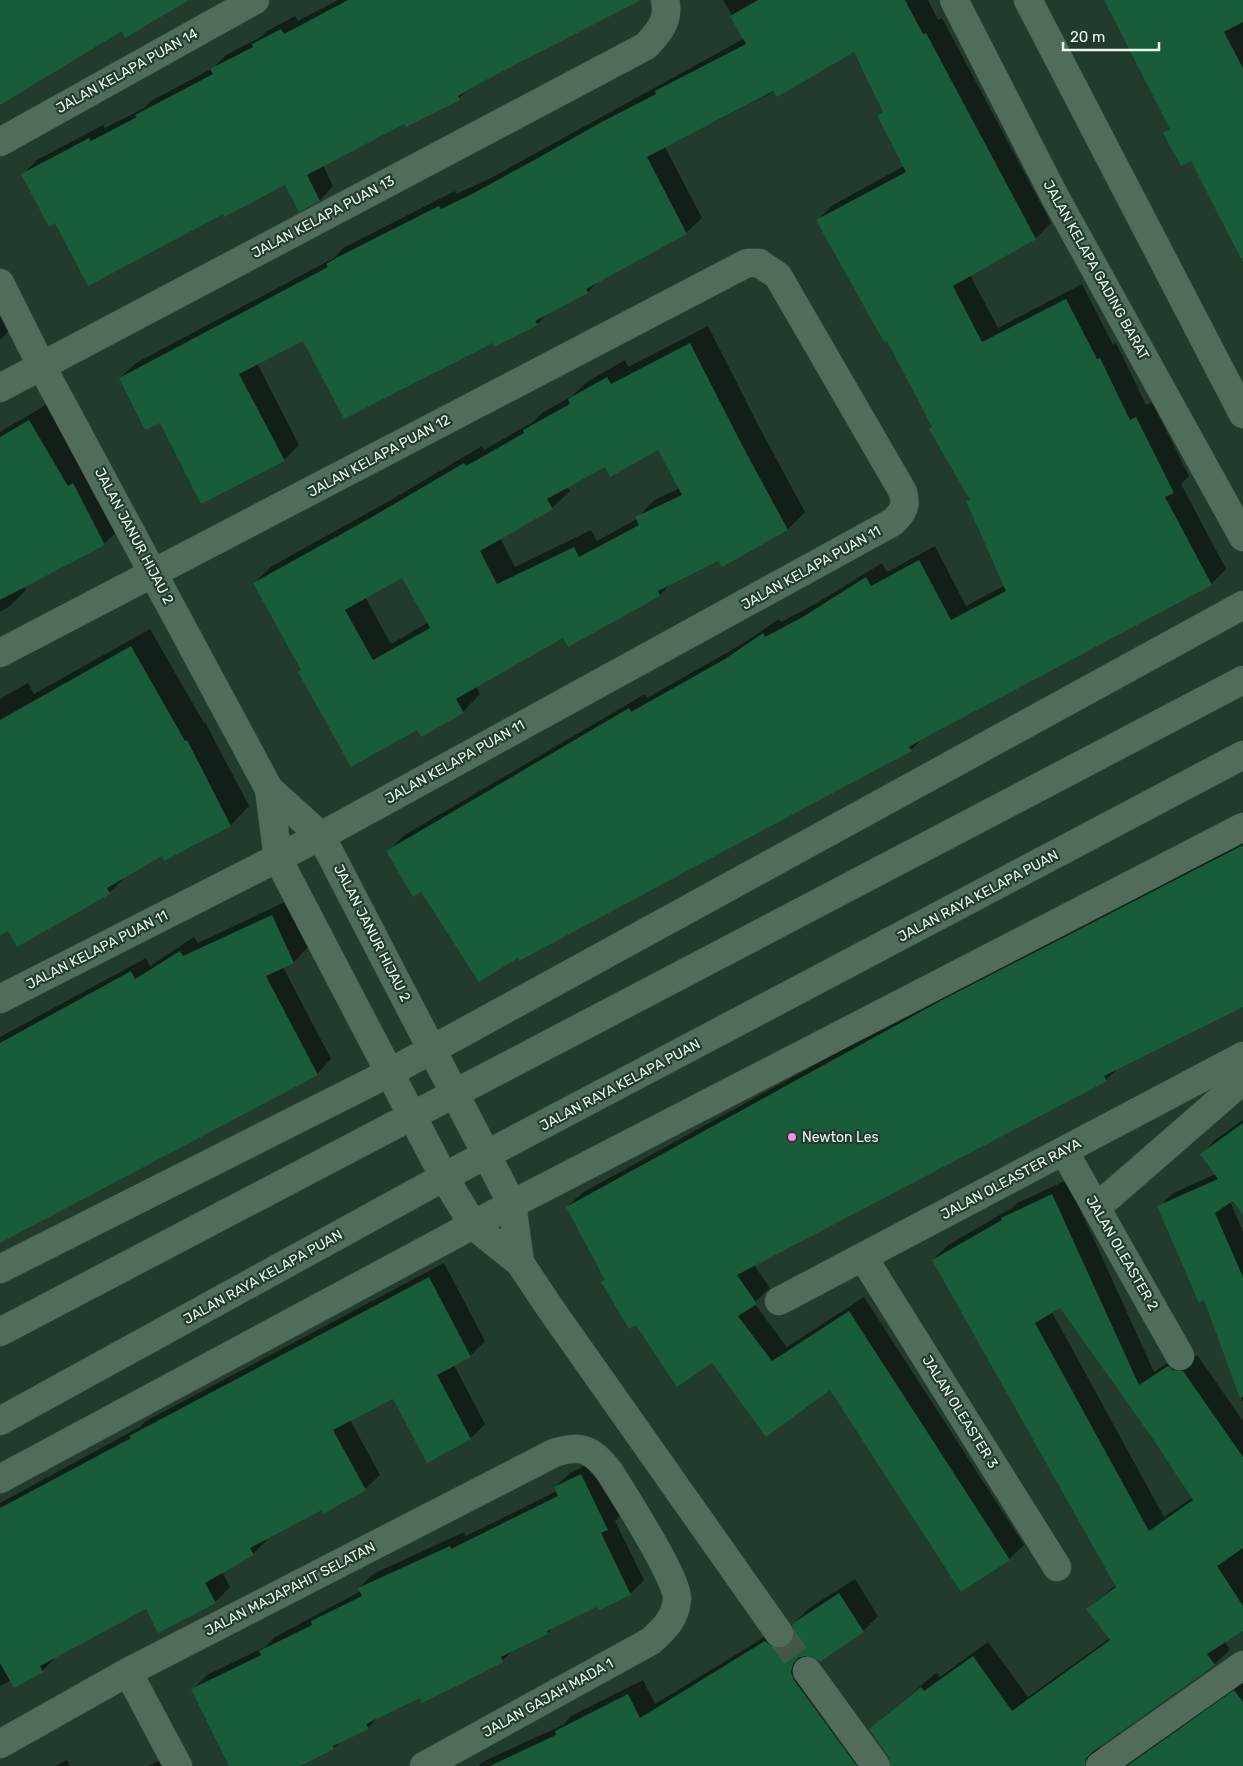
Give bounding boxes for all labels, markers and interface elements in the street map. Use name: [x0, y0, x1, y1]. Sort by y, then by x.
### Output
scale bar: [1063, 20, 1159, 52]
street label: JALAN KELAPA PUAN 14: [53, 25, 201, 117]
text: 20 m: [1070, 28, 1105, 46]
street label: JALAN KELAPA PUAN 13: [249, 172, 397, 262]
street label: JALAN KELAPA GADING BARAT: [1039, 177, 1153, 363]
street label: JALAN KELAPA PUAN 12: [305, 411, 453, 501]
street label: JALAN JANUR HIJAU 2: [91, 465, 177, 607]
street label: JALAN KELAPA PUAN 11: [738, 523, 884, 613]
street label: JALAN KELAPA PUAN 11: [382, 717, 528, 807]
street label: JALAN RAYA KELAPA PUAN: [895, 846, 1061, 946]
street label: JALAN JANUR HIJAU 2: [330, 861, 414, 1005]
street label: JALAN KELAPA PUAN 11: [23, 907, 171, 993]
street label: JALAN RAYA KELAPA PUAN: [537, 1035, 703, 1135]
place label: Newton Les: [802, 1129, 879, 1146]
marker: Newton Les: [786, 1131, 798, 1143]
street label: JALAN OLEASTER RAYA: [938, 1135, 1085, 1223]
street label: JALAN OLEASTER 2: [1082, 1193, 1162, 1313]
street label: JALAN RAYA KELAPA PUAN: [180, 1226, 346, 1328]
street label: JALAN OLEASTER 3: [918, 1352, 1002, 1472]
street label: JALAN MAJAPAHIT SELATAN: [202, 1538, 378, 1640]
street label: JALAN GAJAH MADA 1: [480, 1655, 616, 1741]

